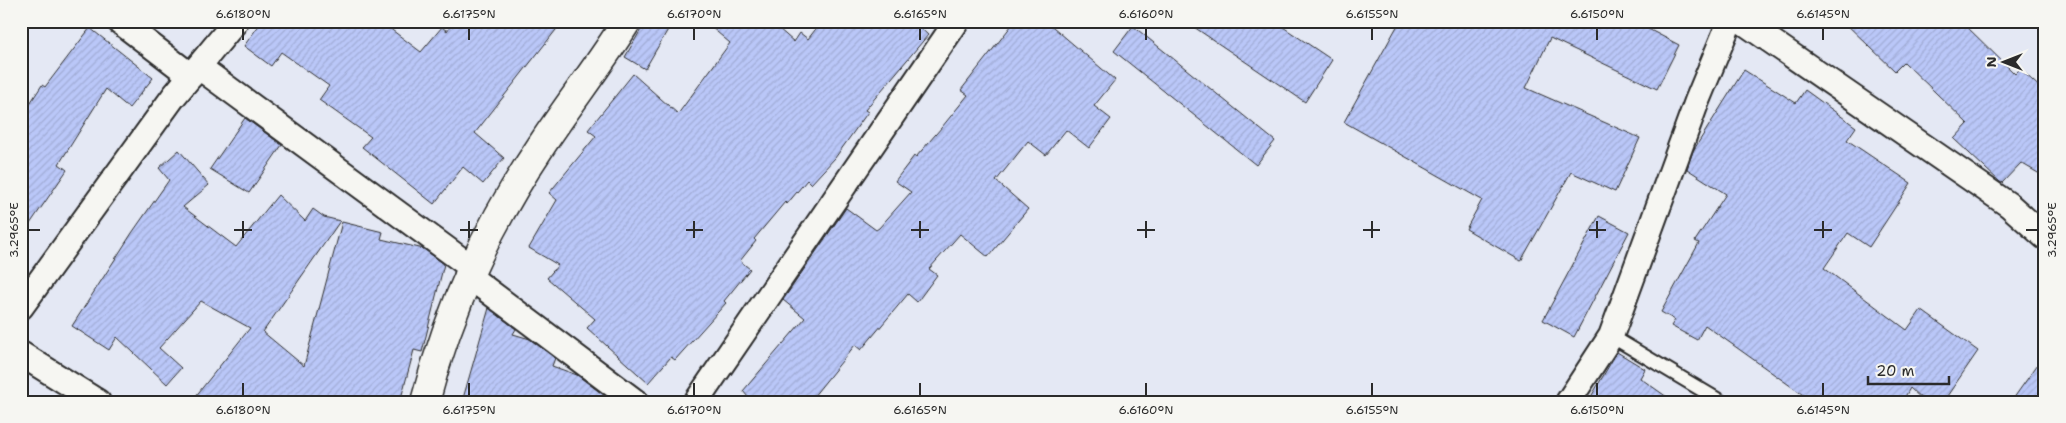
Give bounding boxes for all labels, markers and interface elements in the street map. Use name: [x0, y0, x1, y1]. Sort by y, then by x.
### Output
text: 6.6180°N: [215, 6, 271, 22]
text: 6.6175°N: [442, 6, 496, 22]
text: 6.6170°N: [667, 6, 721, 22]
text: 6.6165°N: [893, 6, 947, 22]
text: 6.6160°N: [1119, 6, 1173, 22]
text: 6.6155°N: [1346, 6, 1398, 22]
text: 6.6150°N: [1570, 6, 1624, 22]
text: 6.6145°N: [1796, 6, 1850, 22]
north arrow: [1978, 38, 2028, 88]
text: N: [1982, 56, 2000, 68]
text: 3.2965°E: [6, 202, 22, 258]
text: 3.2965°E: [2044, 202, 2060, 258]
scale bar: [1868, 353, 1950, 385]
text: 20 m: [1876, 361, 1915, 381]
text: 6.6180°N: [215, 402, 271, 418]
text: 6.6175°N: [442, 402, 496, 418]
text: 6.6170°N: [667, 402, 721, 418]
text: 6.6165°N: [893, 402, 947, 418]
text: 6.6160°N: [1119, 402, 1173, 418]
text: 6.6155°N: [1346, 402, 1398, 418]
text: 6.6150°N: [1570, 402, 1624, 418]
text: 6.6145°N: [1796, 402, 1850, 418]

